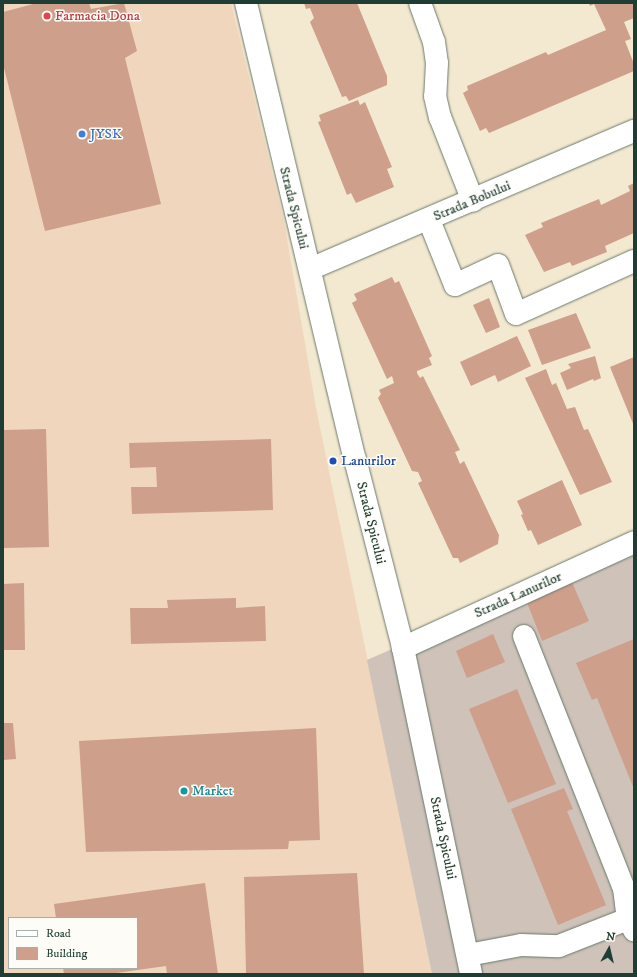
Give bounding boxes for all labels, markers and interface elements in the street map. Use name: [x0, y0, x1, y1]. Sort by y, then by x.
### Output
place label: Farmacia Dona: [55, 8, 140, 24]
marker: Farmacia Dona: [42, 11, 52, 21]
place label: JYSK: [90, 126, 122, 142]
marker: JYSK: [77, 129, 87, 139]
street label: Strada Spicului: [276, 165, 312, 251]
street label: Strada Bobului: [431, 177, 513, 225]
place label: Lanurilor: [341, 453, 396, 469]
marker: Lanurilor: [328, 456, 338, 466]
street label: Strada Spicului: [353, 480, 389, 566]
street label: Strada Lanurilor: [472, 568, 564, 622]
place label: Market: [192, 783, 233, 799]
marker: Market: [179, 786, 189, 796]
street label: Strada Spicului: [426, 795, 460, 881]
legend: [8, 917, 138, 969]
text: Road: [46, 926, 71, 941]
north arrow: [589, 929, 629, 969]
text: N: [605, 930, 616, 945]
text: Building: [46, 946, 87, 961]

